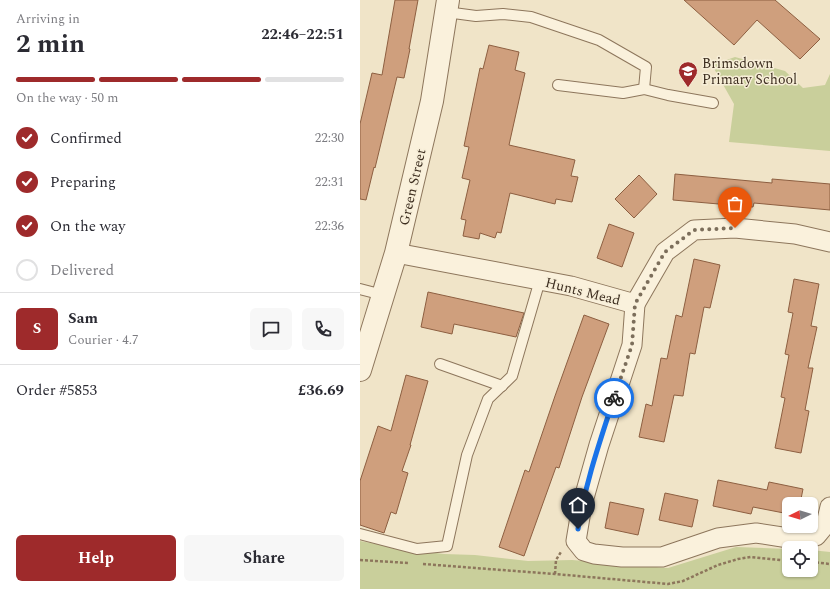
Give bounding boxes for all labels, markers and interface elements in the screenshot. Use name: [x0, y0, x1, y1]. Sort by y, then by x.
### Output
text: Arriving in: [16, 9, 80, 29]
text: 22:46–22:51: [261, 23, 344, 46]
text: 2 min: [16, 24, 85, 64]
place label: Brimsdown Primary School: [702, 53, 797, 90]
school or university icon: Brimsdown Primary School: [677, 60, 699, 88]
text: On the way · 50 m: [16, 88, 119, 108]
icon: check: [16, 127, 38, 149]
text: Confirmed: [50, 127, 122, 150]
text: 22:30: [315, 128, 344, 148]
street label: Green Street: [393, 147, 432, 228]
icon: check: [16, 171, 38, 193]
text: Preparing: [50, 171, 116, 194]
text: 22:31: [315, 172, 344, 192]
pin: [718, 187, 752, 228]
icon: bag: [724, 193, 746, 215]
icon: check: [16, 215, 38, 237]
text: On the way: [50, 215, 125, 238]
text: 22:36: [315, 216, 344, 236]
text: Delivered: [50, 259, 114, 282]
street label: Hunts Mead: [543, 272, 623, 311]
text: Sam: [68, 307, 98, 330]
button: chat: [250, 308, 292, 350]
button: phone: [302, 308, 344, 350]
text: S: [33, 317, 41, 340]
text: Courier · 4.7: [68, 330, 138, 350]
courier: [594, 378, 634, 418]
text: Order #5853: [16, 379, 97, 402]
text: £36.69: [298, 379, 344, 402]
icon: bike: [603, 387, 625, 409]
pin: [561, 488, 595, 529]
icon: home: [567, 494, 589, 516]
north arrow: [782, 497, 818, 533]
map controls: [782, 497, 818, 577]
button: Help: [16, 535, 176, 581]
button: Share: [184, 535, 344, 581]
button: locate: [782, 541, 818, 577]

